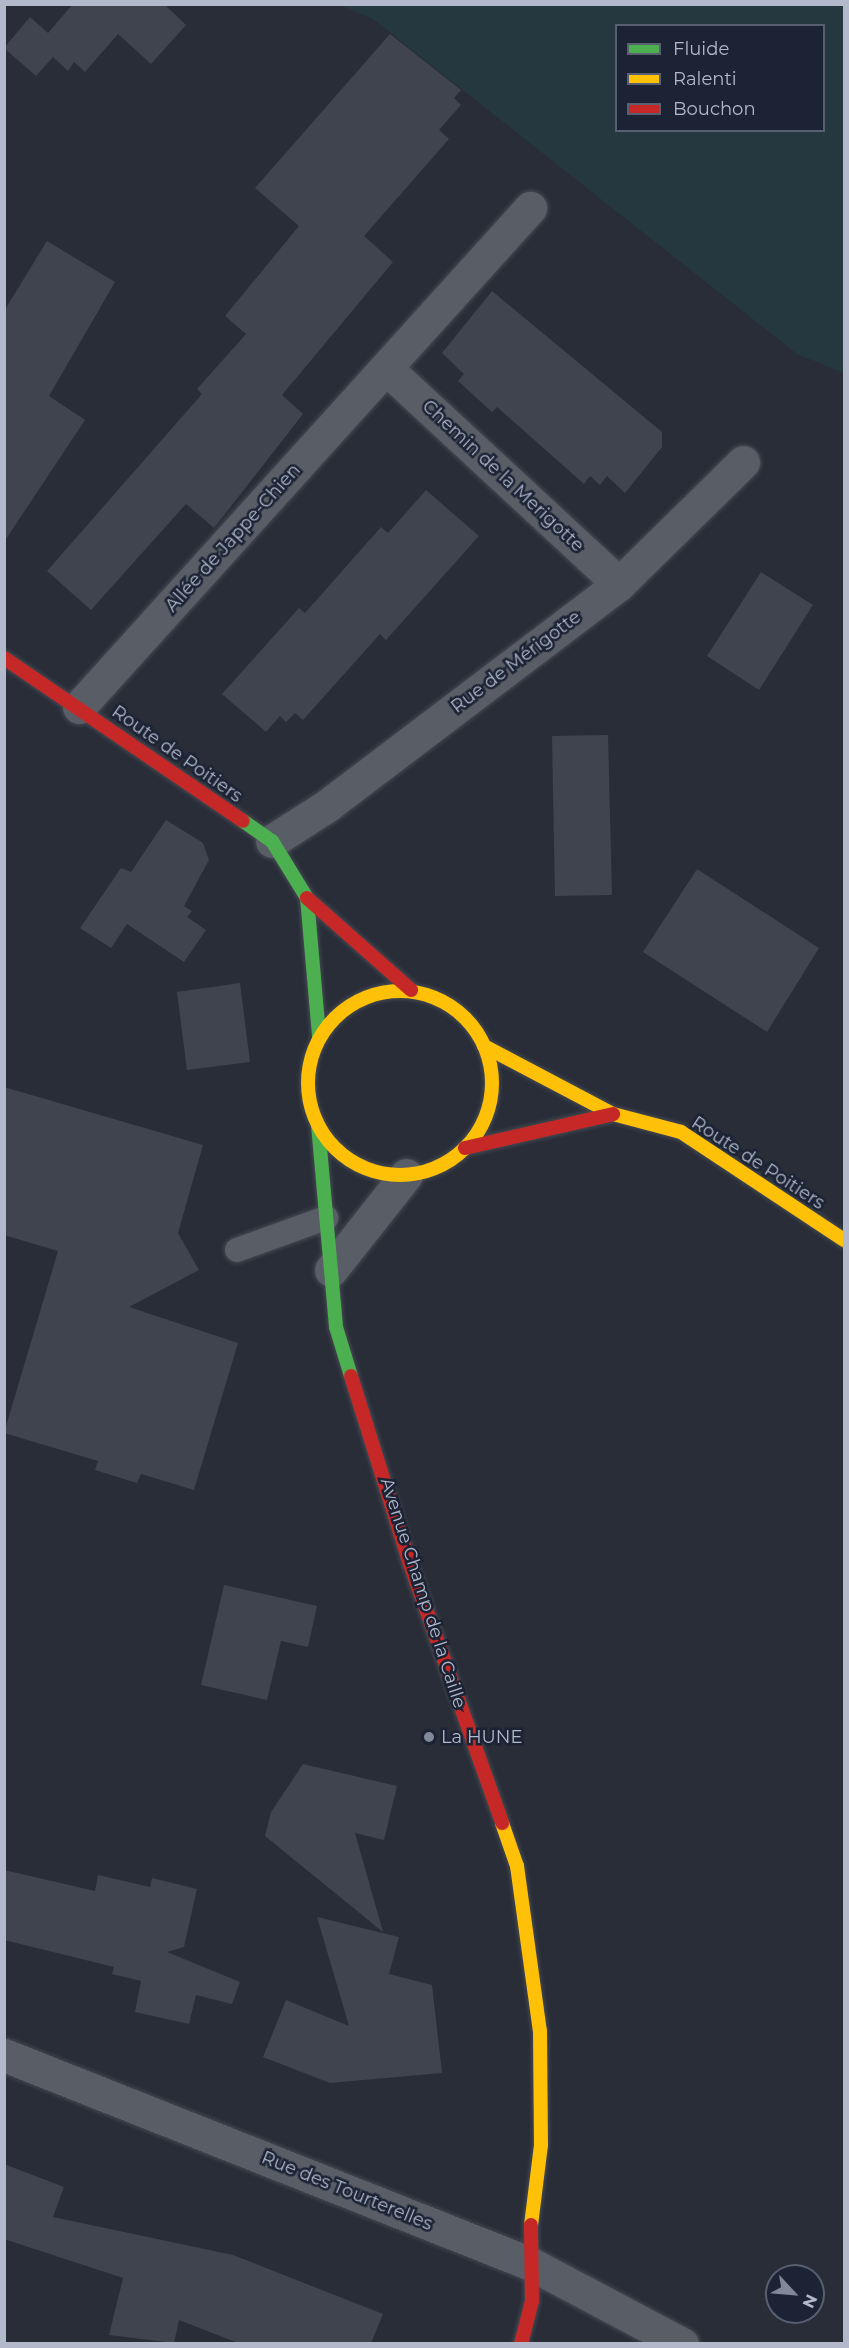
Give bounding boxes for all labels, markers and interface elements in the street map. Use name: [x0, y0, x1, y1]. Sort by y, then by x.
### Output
legend: [615, 24, 825, 132]
text: Fluide: [673, 38, 729, 60]
text: Ralenti: [673, 68, 737, 90]
text: Bouchon: [673, 98, 756, 120]
street label: Chemin de la Merigotte: [418, 395, 588, 557]
street label: Allée de Jappe-Chien: [161, 460, 305, 616]
street label: Rue de Mérigotte: [447, 606, 585, 718]
street label: Route de Poitiers: [108, 701, 246, 807]
street label: Route de Poitiers: [687, 1112, 829, 1214]
street label: Avenue Champ de la Caille: [376, 1475, 470, 1711]
place label: La HUNE: [441, 1726, 523, 1748]
marker: La HUNE: [422, 1730, 436, 1744]
street label: Rue des Tourterelles: [258, 2147, 436, 2235]
north arrow: [765, 2264, 825, 2324]
text: N: [798, 2291, 821, 2311]

